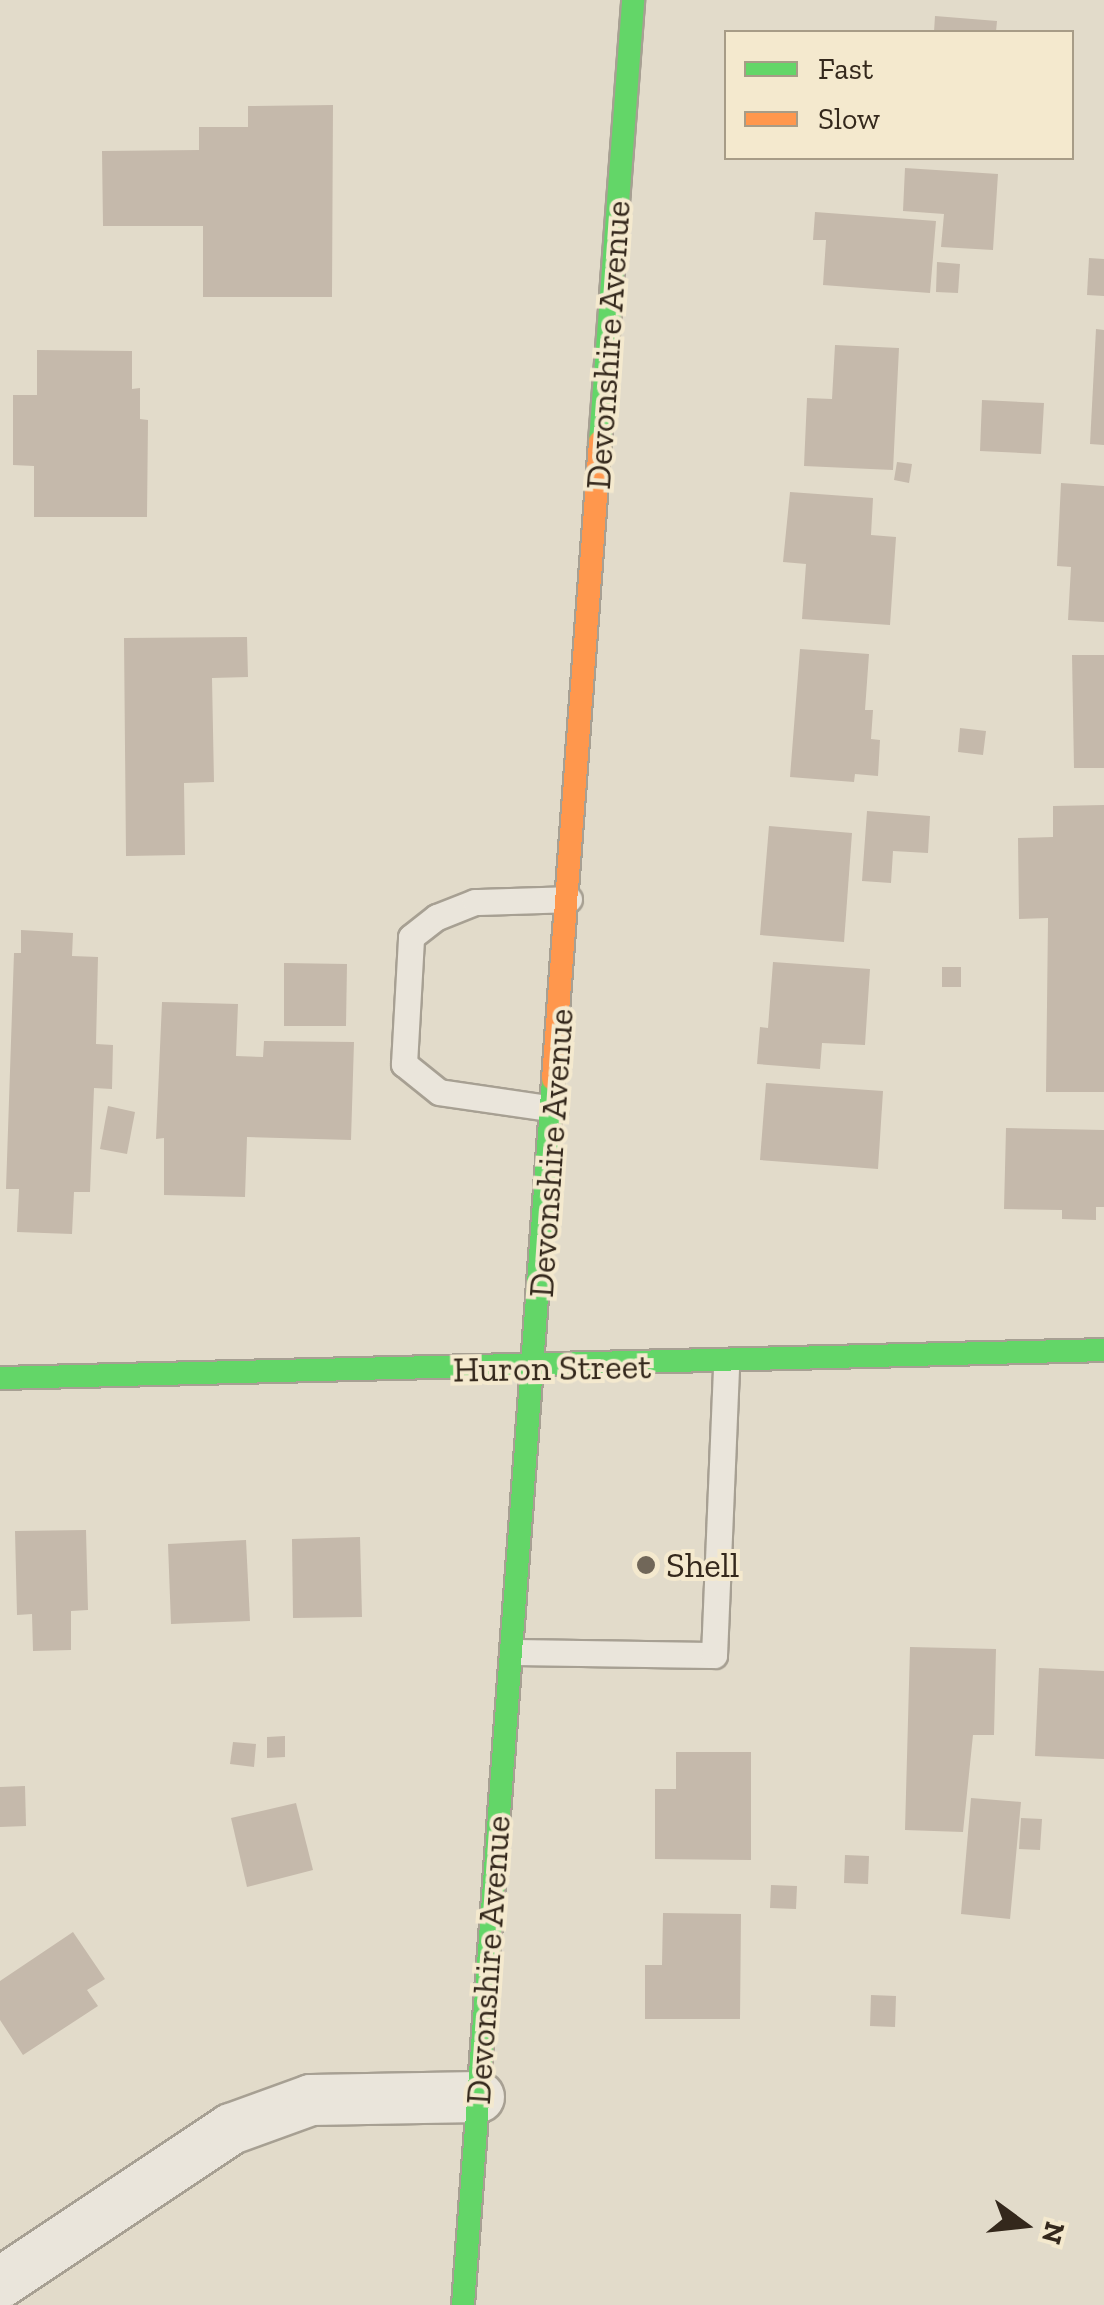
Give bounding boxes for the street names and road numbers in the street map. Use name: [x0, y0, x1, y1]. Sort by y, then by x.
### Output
street label: Devonshire Avenue: [577, 199, 639, 491]
street label: Devonshire Avenue: [520, 1007, 582, 1299]
street label: Huron Street: [453, 1345, 651, 1391]
street label: Devonshire Avenue: [457, 1814, 519, 2106]

